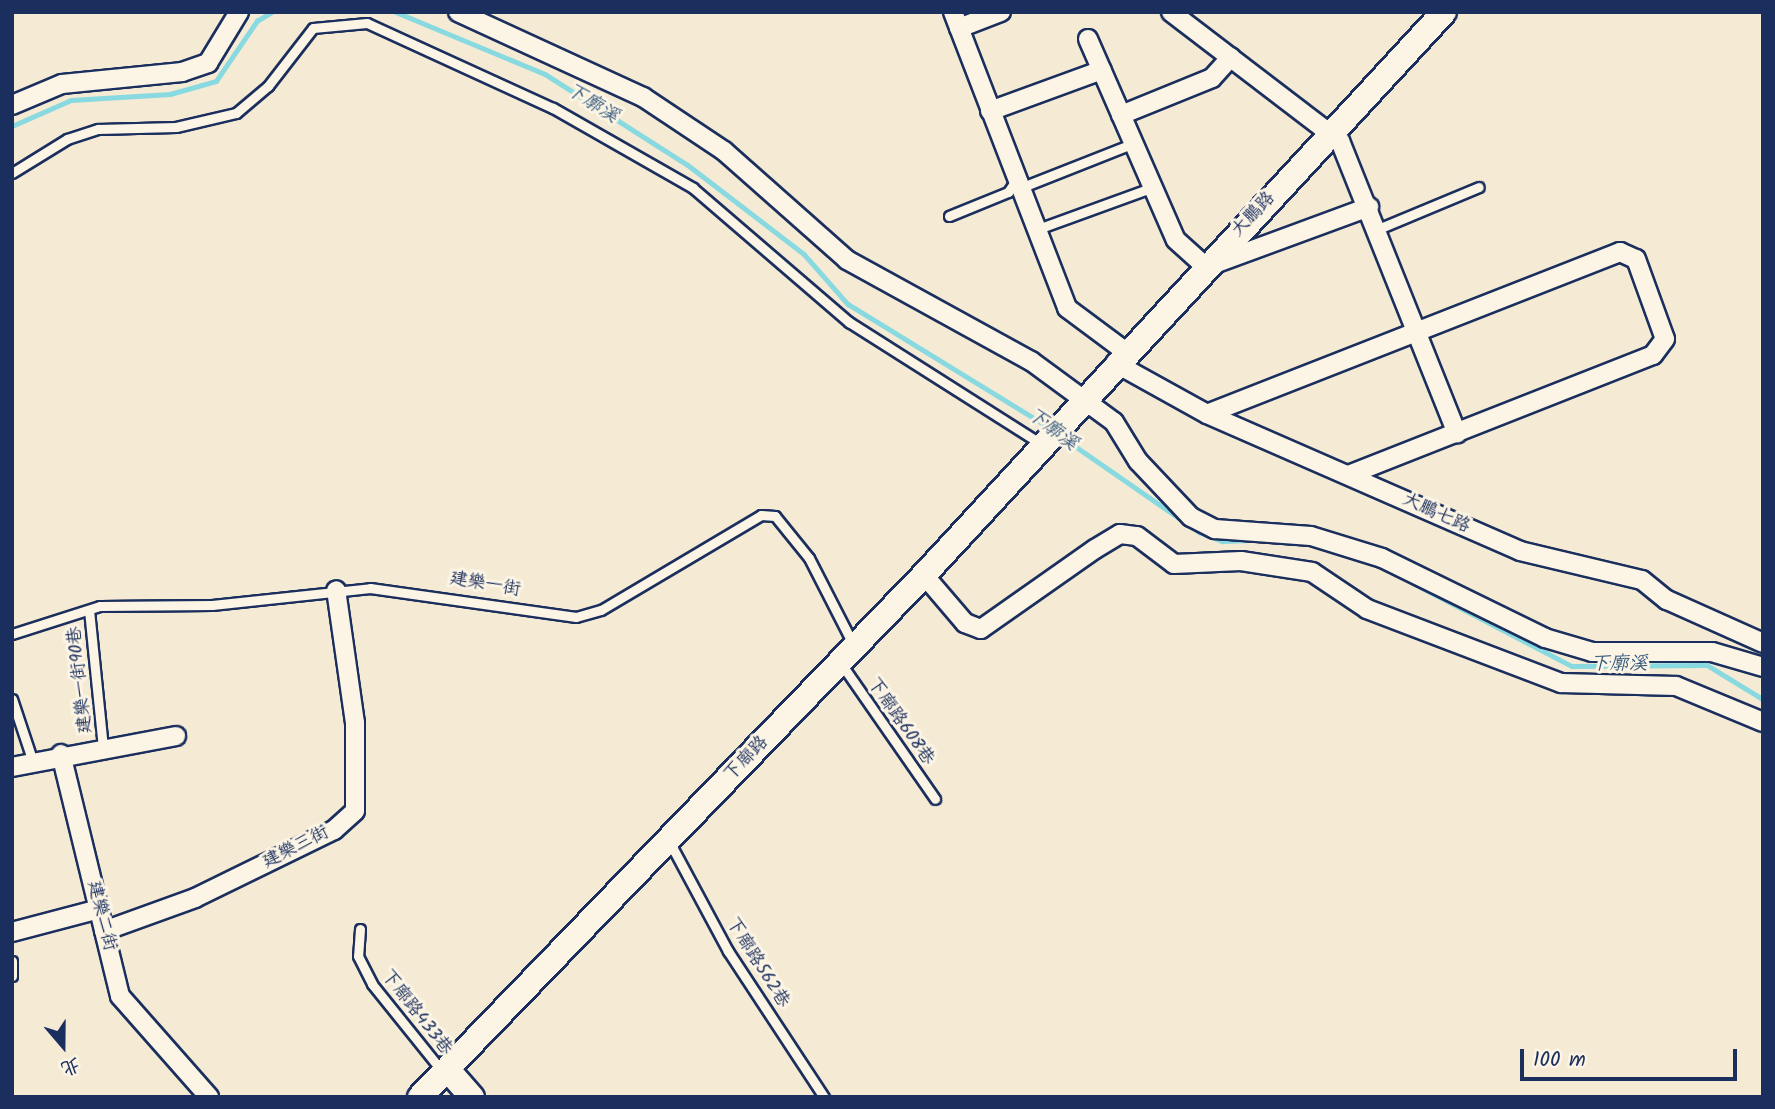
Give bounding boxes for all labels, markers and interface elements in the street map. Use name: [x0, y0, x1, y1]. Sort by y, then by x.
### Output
water label: 下廓溪: [562, 79, 622, 129]
street label: 大鵬路: [1228, 188, 1280, 242]
water label: 下廓溪: [1022, 404, 1082, 456]
street label: 大鵬七路: [1399, 489, 1473, 539]
street label: 建樂一街: [448, 568, 522, 602]
street label: 建樂一街90巷: [65, 625, 97, 735]
water label: 下廓溪: [1591, 654, 1647, 676]
street label: 下廍路608巷: [862, 674, 938, 770]
street label: 下廍路: [720, 732, 774, 786]
street label: 建樂三街: [259, 822, 333, 874]
street label: 建樂二街: [82, 878, 120, 954]
street label: 下廍路562巷: [721, 914, 793, 1012]
street label: 下廍路433巷: [376, 966, 456, 1060]
north arrow: [28, 1011, 98, 1081]
scale bar: [1523, 1036, 1740, 1080]
text: 100 m: [1533, 1044, 1586, 1077]
text: 北: [56, 1048, 84, 1083]

